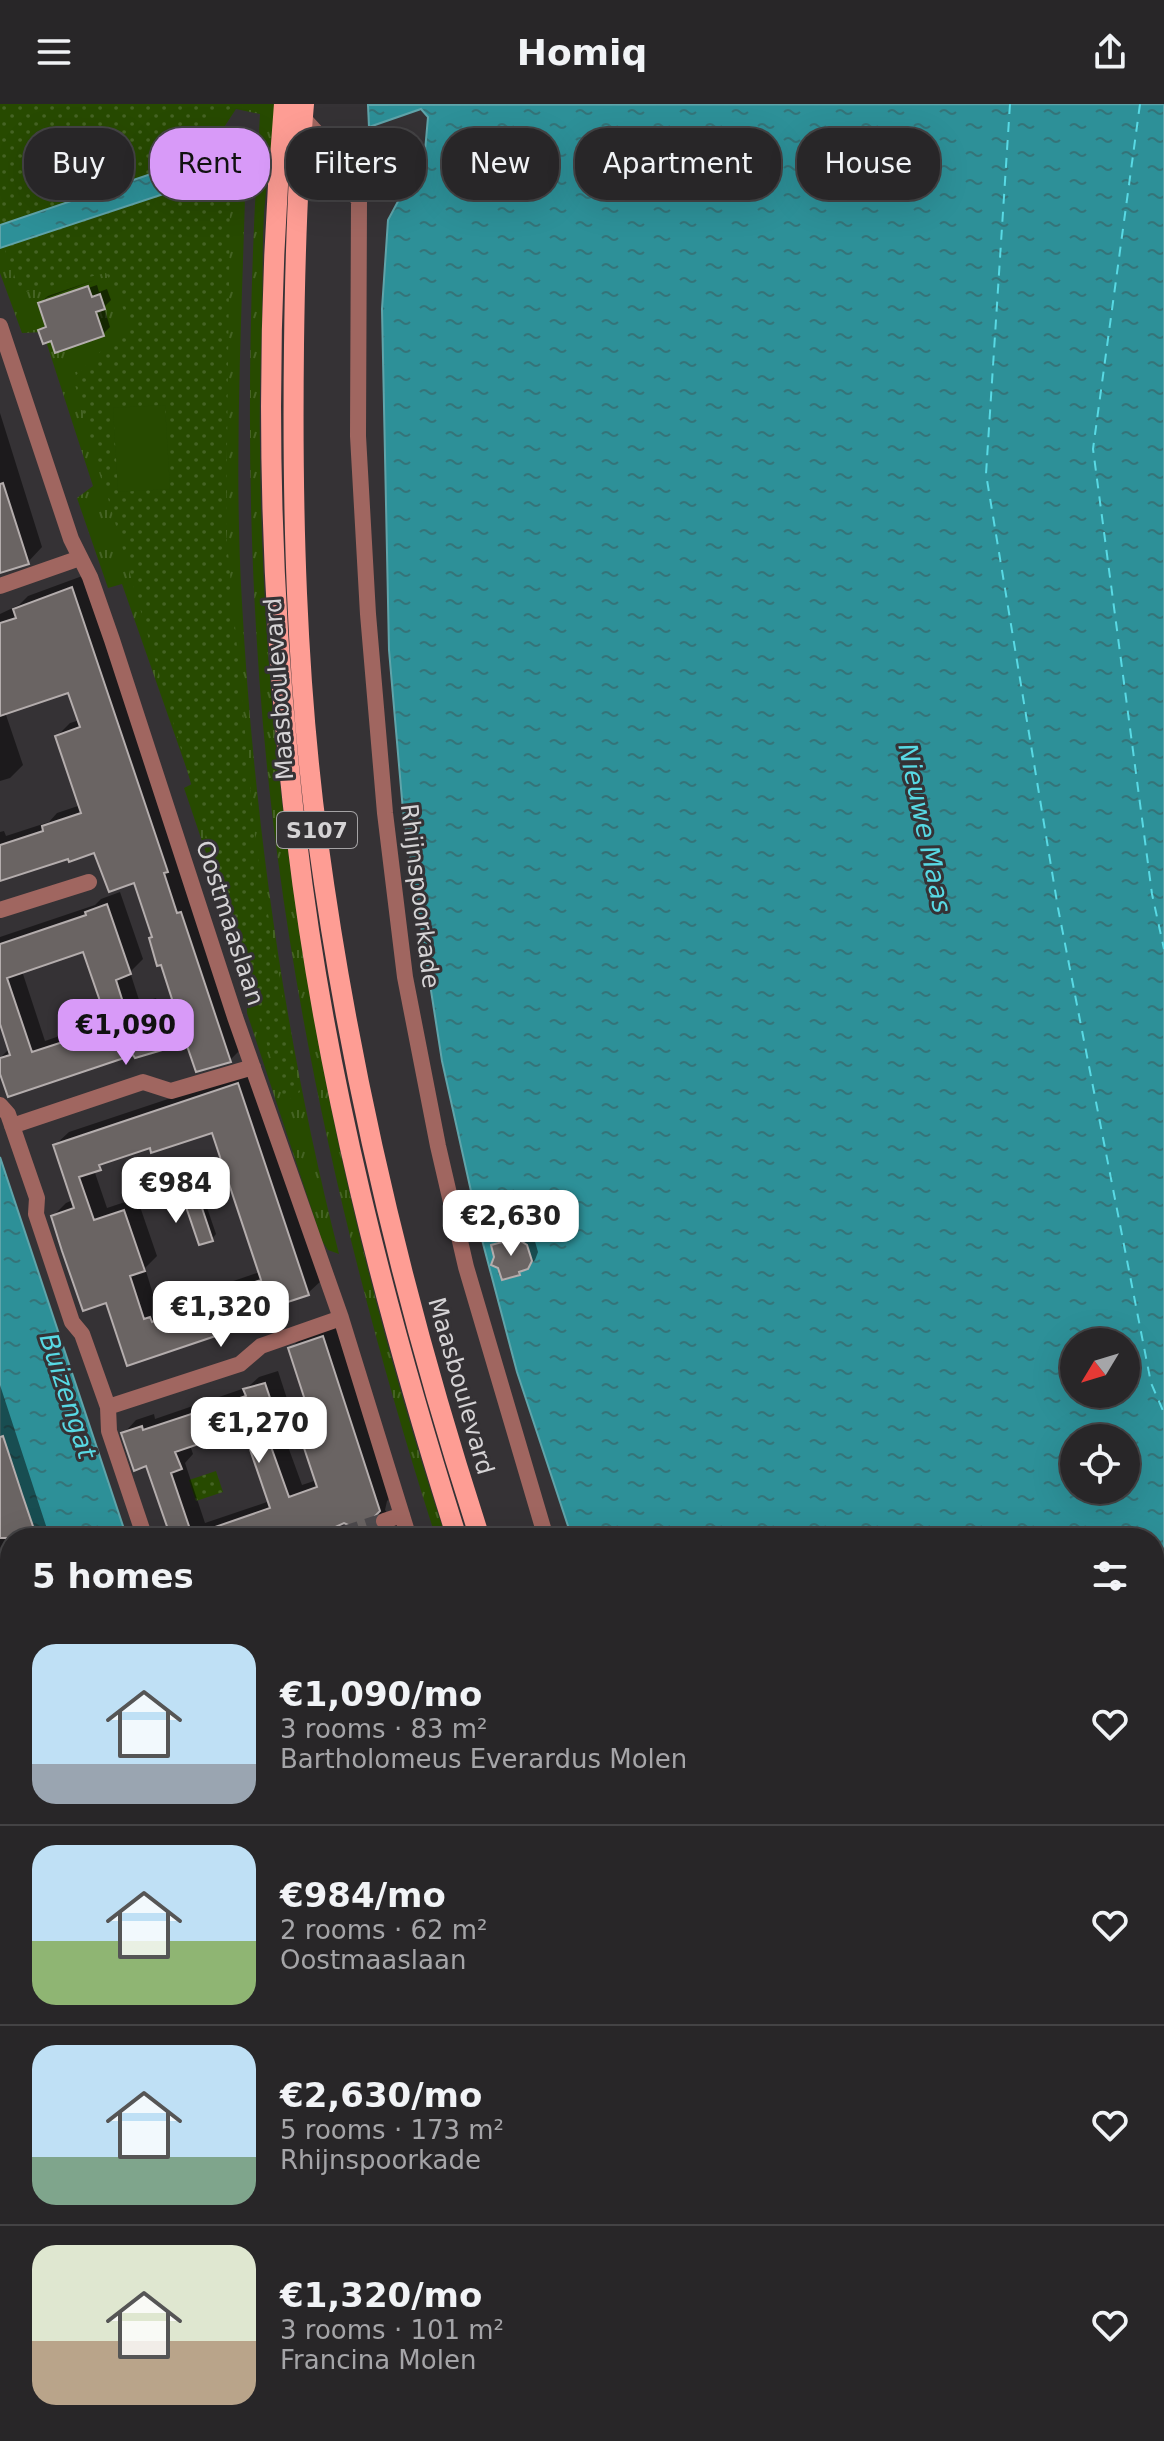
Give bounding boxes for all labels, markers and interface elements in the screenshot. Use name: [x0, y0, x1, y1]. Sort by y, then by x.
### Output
icon: menu: [32, 30, 76, 74]
icon: share: [1088, 30, 1132, 74]
text: Homiq: [517, 32, 647, 73]
chip: Buy: [24, 128, 134, 200]
chip: Rent: [150, 128, 270, 200]
chip: Filters: [286, 128, 426, 200]
chip: New: [442, 128, 559, 200]
chip: Apartment: [575, 128, 781, 200]
chip: House: [797, 128, 940, 200]
street label: Maasboulevard: [259, 597, 299, 781]
water label: Nieuwe Maas: [892, 741, 958, 915]
street label: Rhijnspoorkade: [395, 802, 445, 990]
road number: S107: [277, 812, 357, 848]
street label: Oostmaaslaan: [190, 837, 270, 1009]
pin: €1,090: [61, 999, 191, 1067]
text: €1,090: [76, 1010, 176, 1040]
pin: €984: [129, 1157, 223, 1225]
text: €984: [140, 1168, 212, 1198]
pin: €2,630: [446, 1190, 576, 1258]
text: €2,630: [461, 1201, 561, 1231]
pin: €1,320: [156, 1281, 286, 1349]
text: €1,320: [171, 1292, 271, 1322]
street label: Maasboulevard: [422, 1294, 500, 1478]
north arrow: [1060, 1328, 1140, 1408]
map controls: [1060, 1328, 1140, 1504]
water label: Buizengat: [34, 1329, 103, 1463]
pin: €1,270: [194, 1397, 324, 1465]
text: €1,270: [209, 1408, 309, 1438]
button: locate: [1060, 1424, 1140, 1504]
icon: filters: [1088, 1554, 1132, 1598]
text: 5 homes: [32, 1556, 194, 1596]
text: €1,090/mo: [280, 1674, 482, 1714]
icon: home: [96, 1676, 192, 1772]
icon: heart: [1088, 1702, 1132, 1746]
text: 3 rooms · 83 m²: [280, 1714, 488, 1744]
text: Bartholomeus Everardus Molen: [280, 1744, 687, 1774]
text: €984/mo: [280, 1875, 446, 1915]
icon: home: [96, 1877, 192, 1973]
icon: heart: [1088, 1903, 1132, 1947]
text: 2 rooms · 62 m²: [280, 1915, 488, 1945]
text: Oostmaaslaan: [280, 1945, 466, 1975]
text: €2,630/mo: [280, 2075, 482, 2115]
icon: home: [96, 2077, 192, 2173]
icon: heart: [1088, 2103, 1132, 2147]
text: 5 rooms · 173 m²: [280, 2115, 504, 2145]
text: Rhijnspoorkade: [280, 2145, 481, 2175]
text: €1,320/mo: [280, 2275, 482, 2315]
icon: home: [96, 2277, 192, 2373]
icon: heart: [1088, 2303, 1132, 2347]
text: 3 rooms · 101 m²: [280, 2315, 504, 2345]
text: Francina Molen: [280, 2345, 476, 2375]

